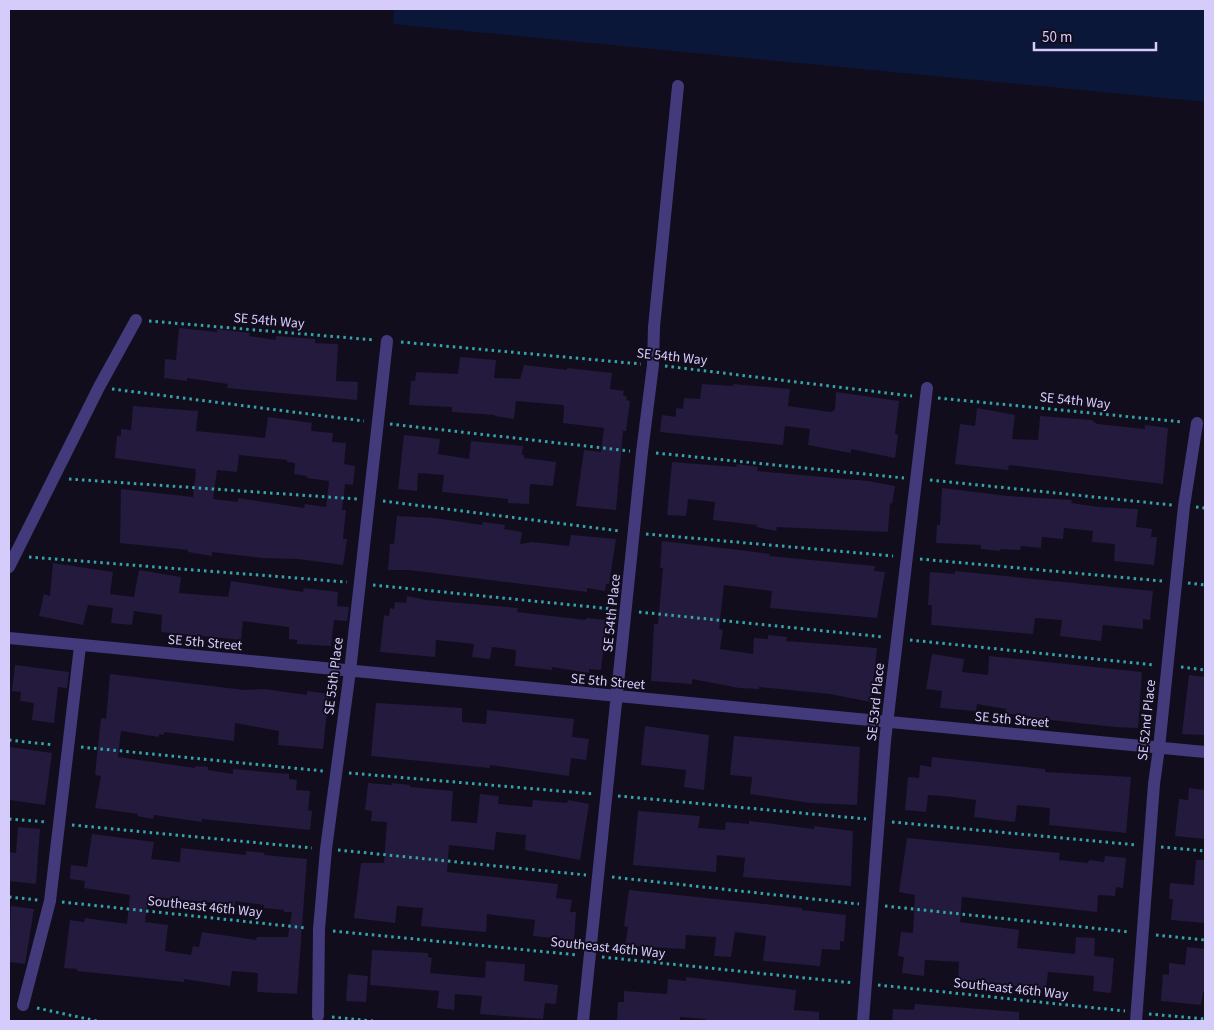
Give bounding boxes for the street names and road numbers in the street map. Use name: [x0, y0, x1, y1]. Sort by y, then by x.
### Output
street label: SE 54th Way: [233, 308, 306, 334]
street label: SE 54th Way: [635, 343, 709, 371]
street label: SE 54th Way: [1038, 387, 1112, 415]
street label: SE 54th Place: [598, 573, 626, 653]
street label: SE 5th Street: [167, 630, 243, 656]
street label: SE 55th Place: [319, 636, 349, 716]
street label: SE 53rd Place: [862, 662, 890, 742]
street label: SE 5th Street: [570, 669, 646, 695]
street label: SE 52nd Place: [1133, 679, 1161, 762]
street label: SE 5th Street: [974, 707, 1050, 733]
street label: Southeast 46th Way: [146, 891, 264, 923]
street label: Southeast 46th Way: [549, 932, 667, 964]
street label: Southeast 46th Way: [952, 973, 1070, 1005]

